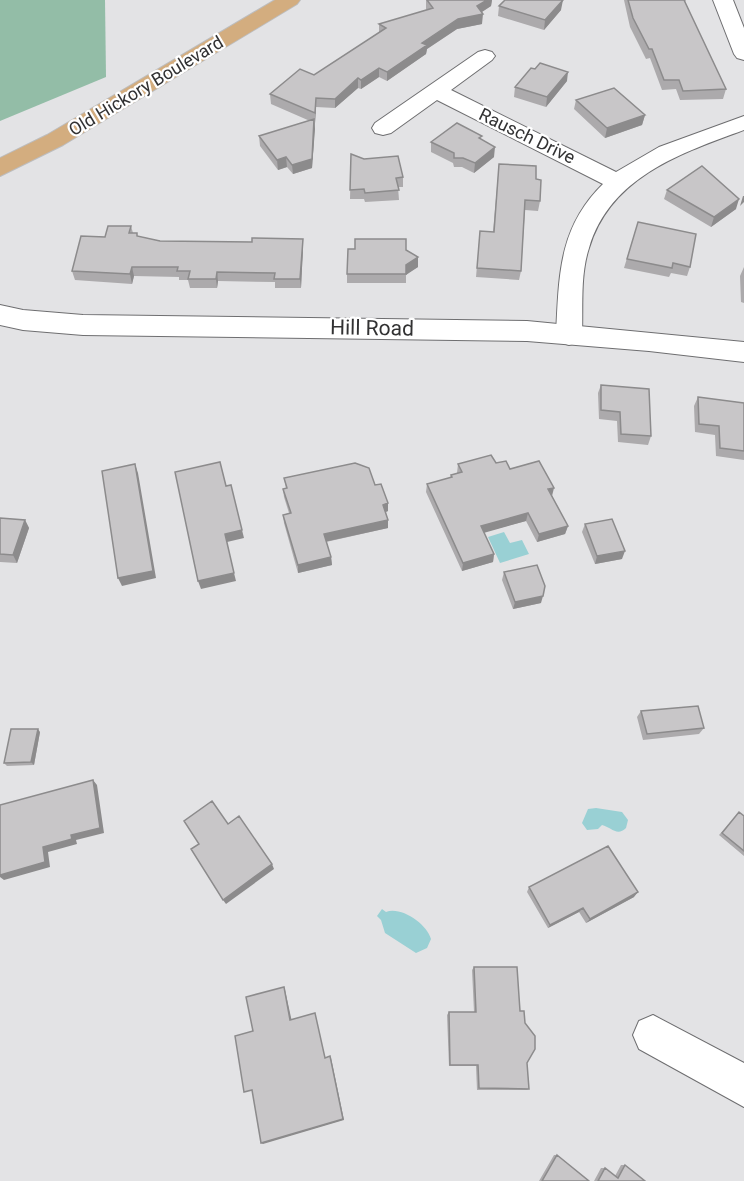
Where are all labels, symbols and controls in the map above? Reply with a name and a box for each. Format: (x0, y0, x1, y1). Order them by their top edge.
street label: Old Hickory Boulevard (65, 31, 227, 140)
street label: Rausch Drive (476, 103, 579, 168)
street label: Hill Road (330, 315, 414, 341)

